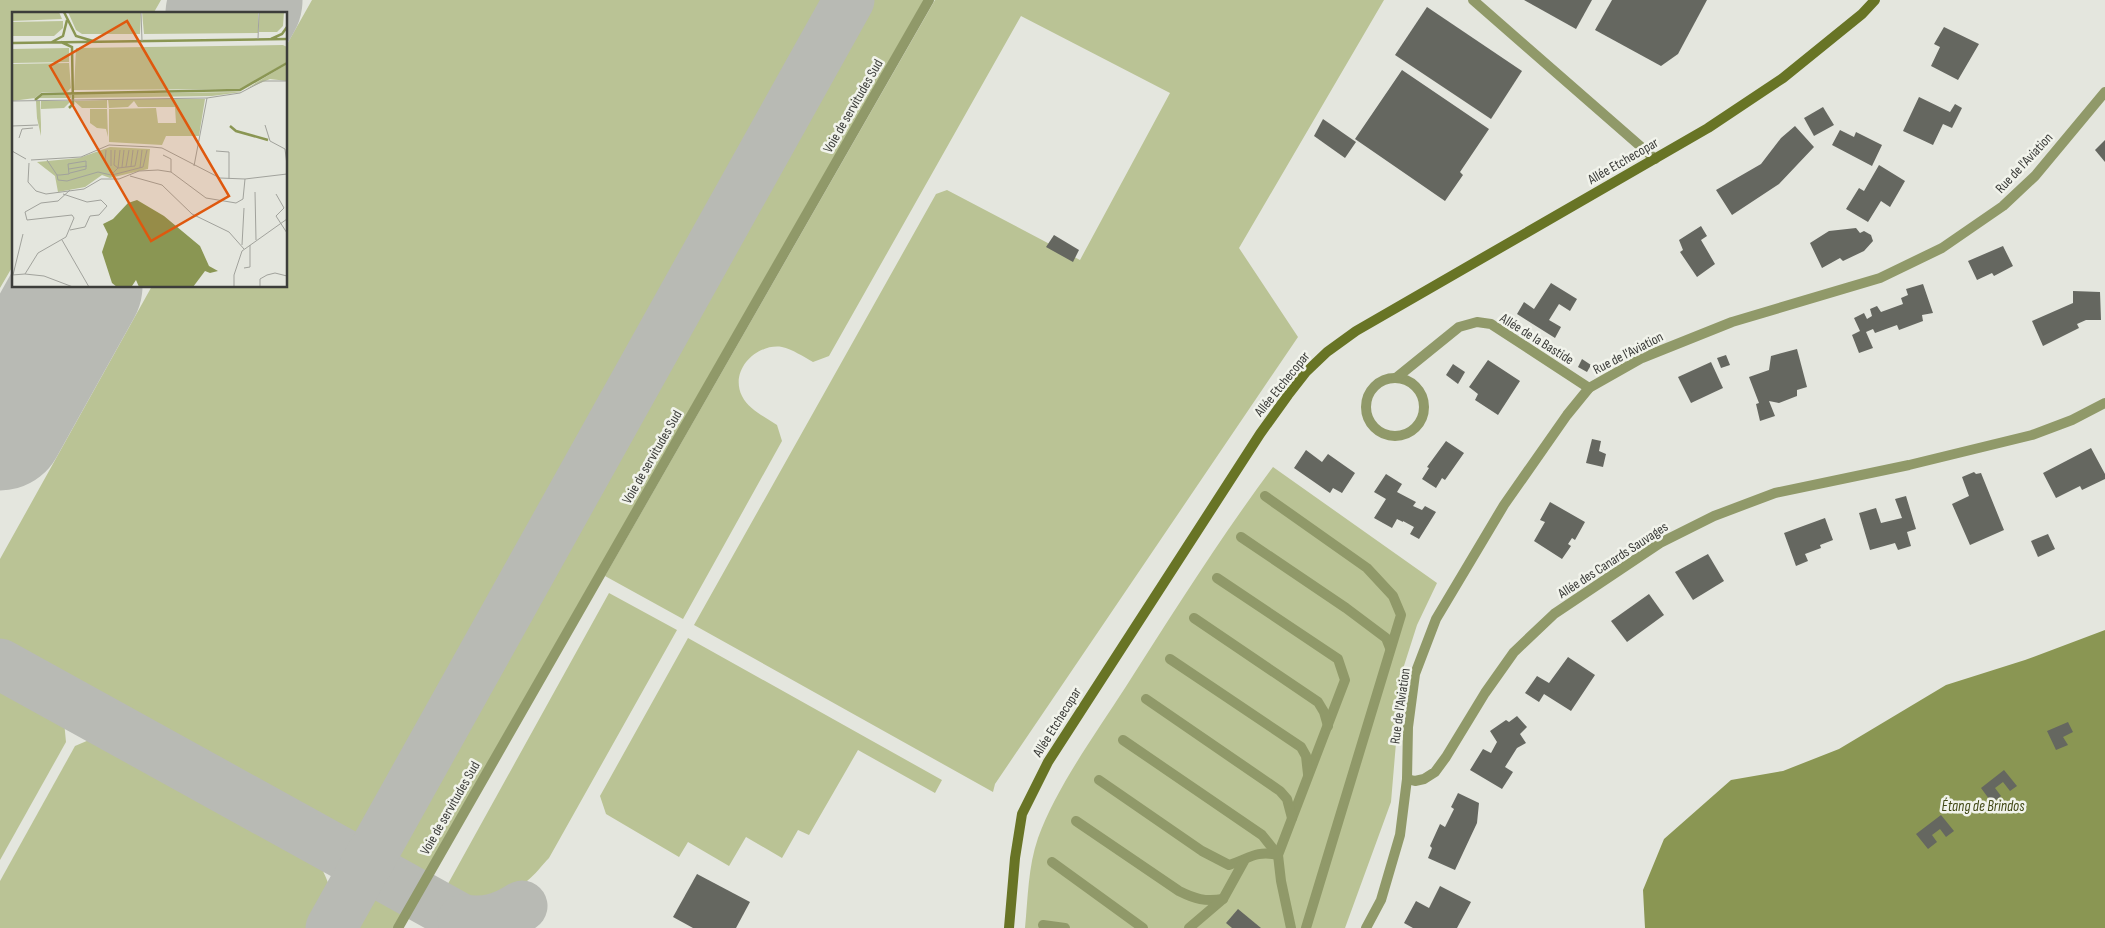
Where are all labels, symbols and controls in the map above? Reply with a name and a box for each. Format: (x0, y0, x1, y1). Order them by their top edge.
inset map (12, 12, 288, 288)
street label: Voie de servitudes Sud (819, 56, 887, 156)
street label: Rue de l'Aviation (1992, 129, 2056, 197)
street label: Allée Etchecopar (1584, 134, 1661, 189)
street label: Allée de la Bastide (1496, 309, 1577, 368)
street label: Rue de l'Aviation (1590, 328, 1666, 378)
street label: Allée Etchecopar (1250, 348, 1313, 421)
street label: Voie de servitudes Sud (618, 407, 686, 507)
street label: Allée des Canards Sauvages (1554, 518, 1671, 602)
street label: Rue de l'Aviation (1386, 667, 1414, 745)
street label: Allée Etchecopar (1028, 684, 1085, 761)
street label: Voie de servitudes Sud (416, 758, 484, 858)
water label: Étang de Brindos (1942, 797, 2025, 816)

